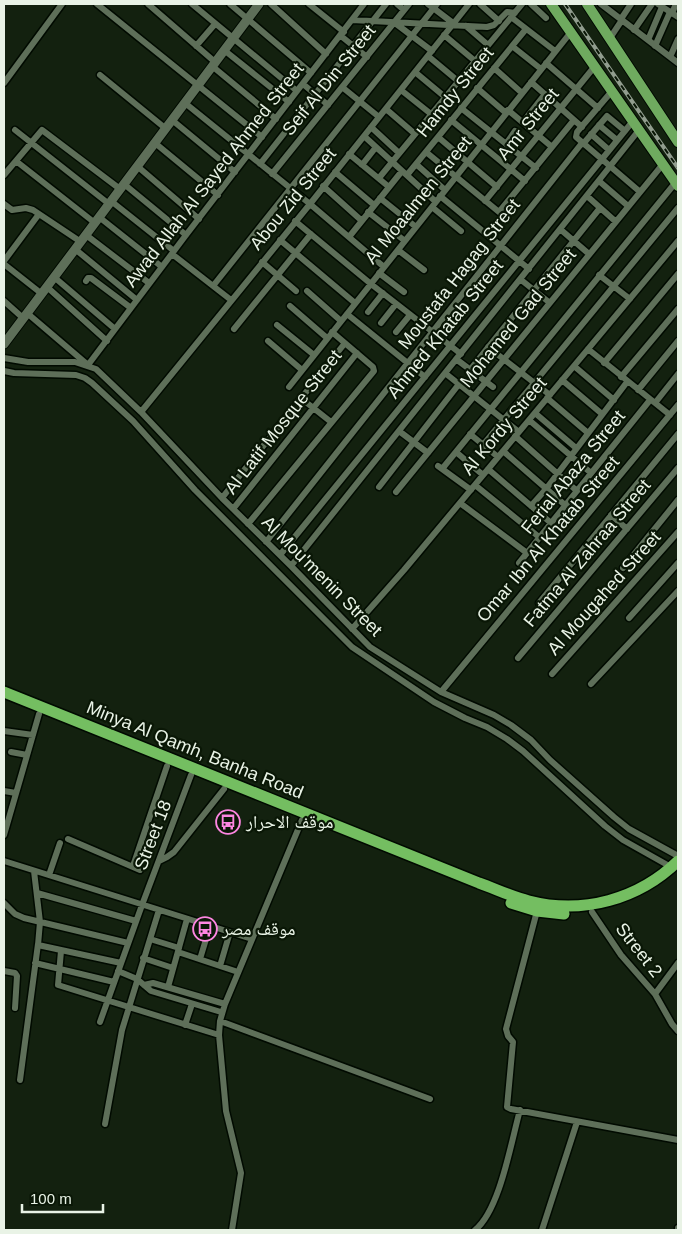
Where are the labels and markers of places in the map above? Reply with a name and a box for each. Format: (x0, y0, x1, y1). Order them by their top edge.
bus stop icon: موقف الاحرار (215, 809, 241, 835)
place label: موقف الاحرار (245, 812, 333, 832)
bus stop icon: موقف مصر (192, 916, 218, 942)
place label: موقف مصر (221, 919, 295, 939)

